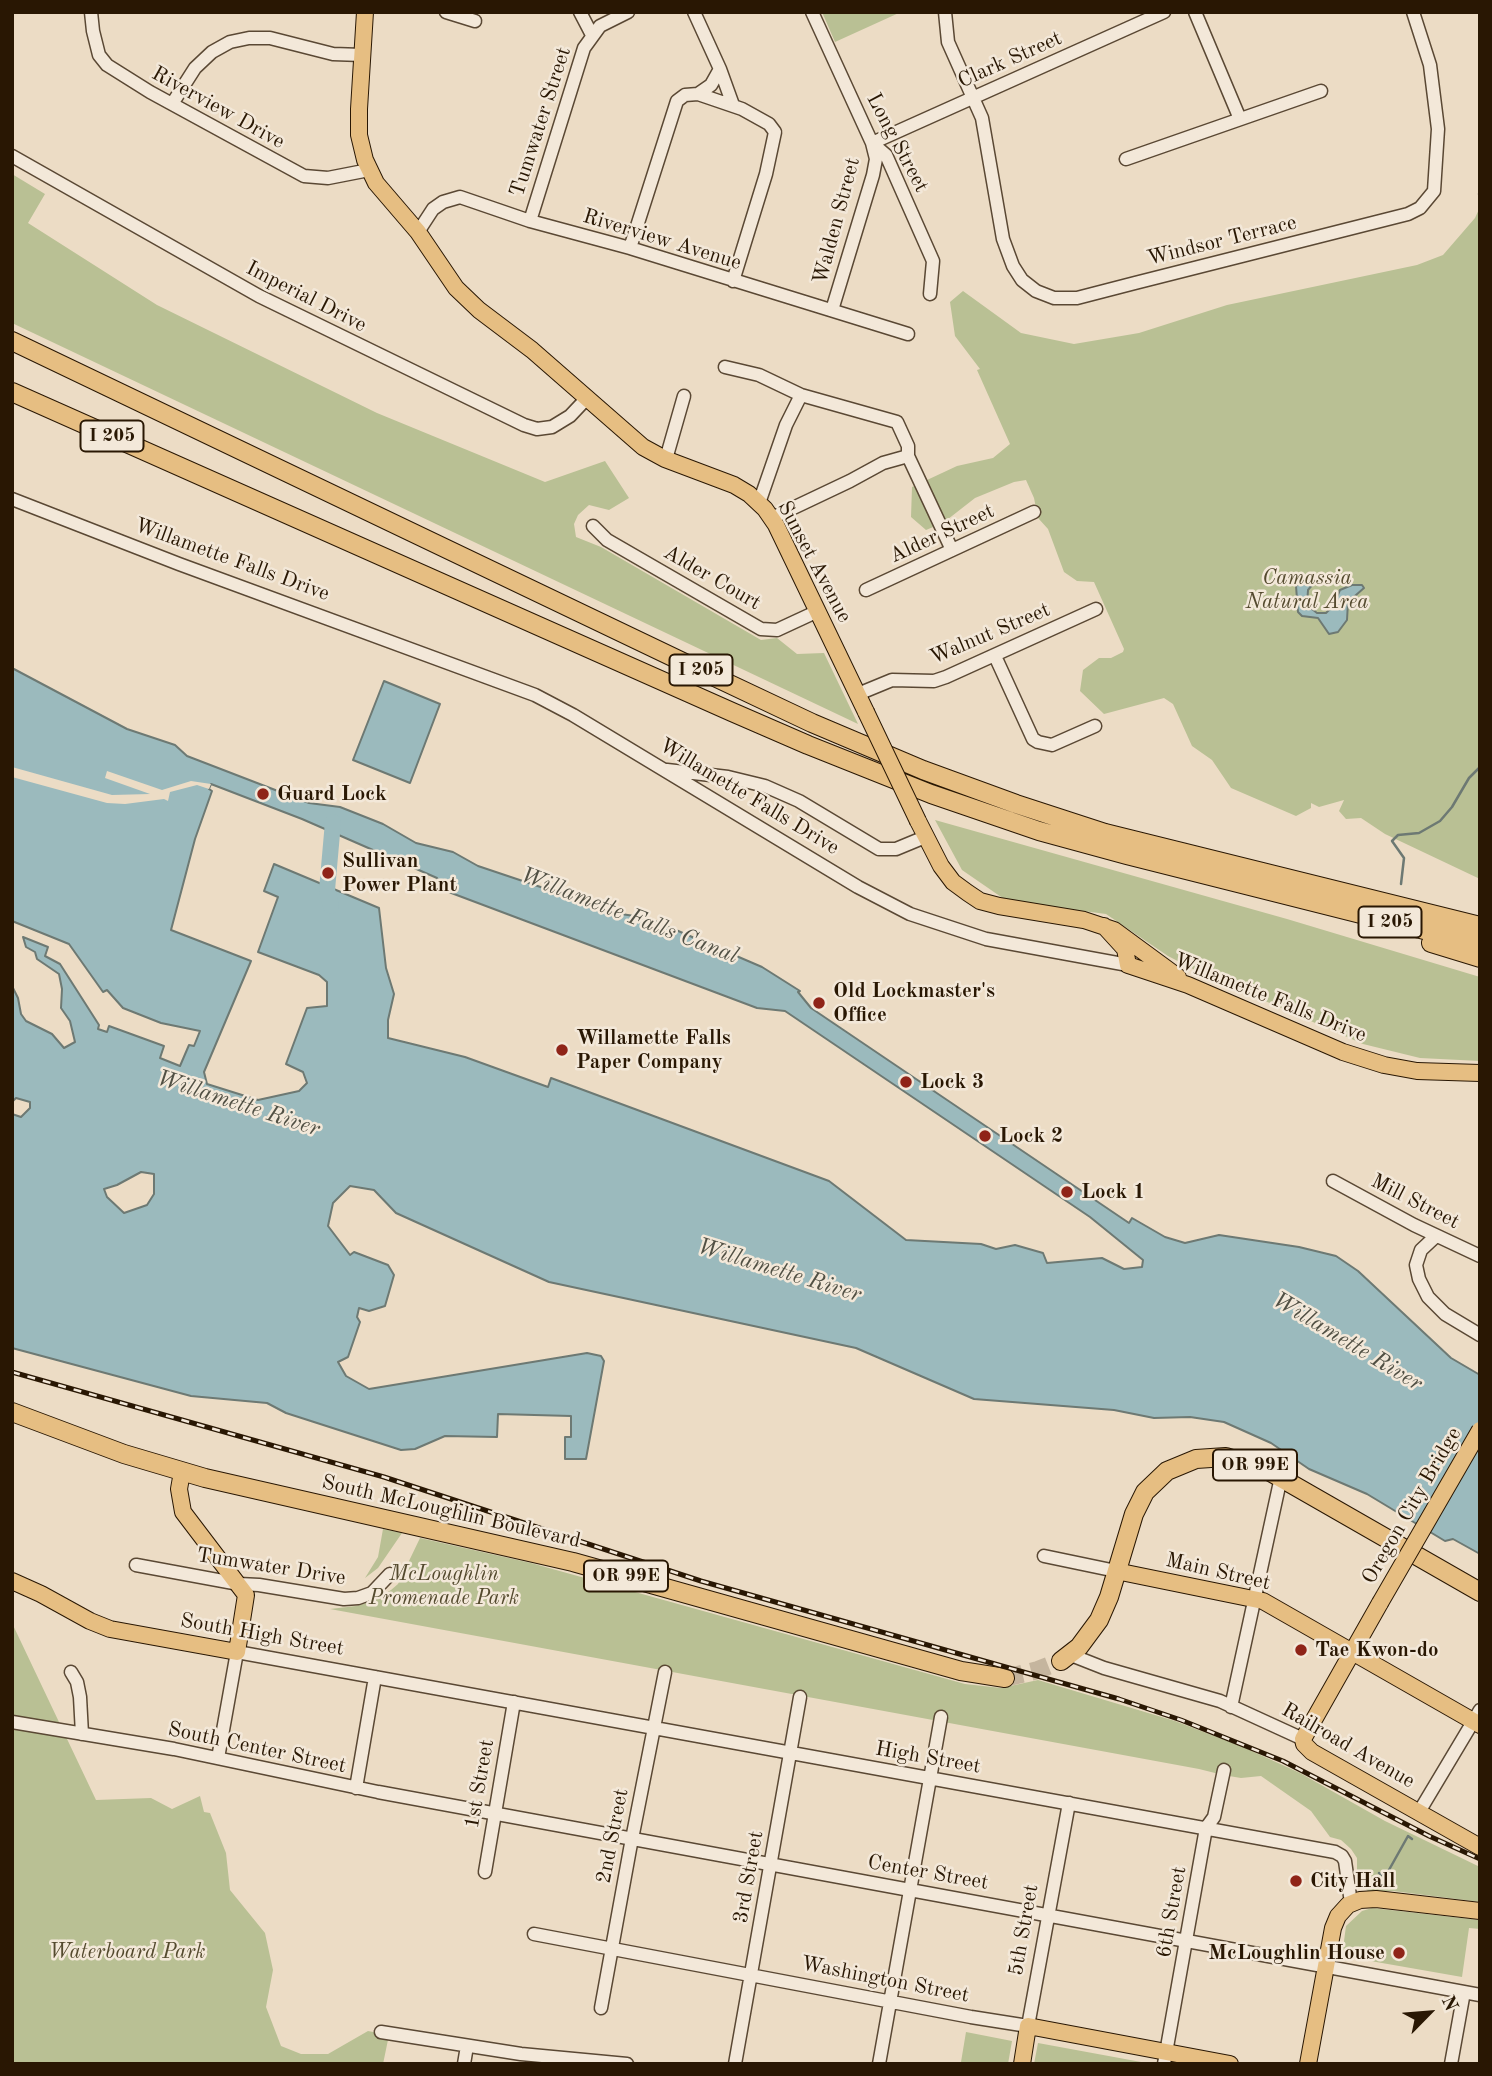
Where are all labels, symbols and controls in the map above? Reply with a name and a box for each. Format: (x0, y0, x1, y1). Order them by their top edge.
street label: Clark Street (954, 26, 1066, 94)
street label: Tumwater Street (505, 44, 577, 200)
street label: Riverview Drive (147, 61, 289, 155)
street label: Long Street (860, 89, 934, 197)
street label: Walden Street (808, 155, 866, 287)
street label: Riverview Avenue (580, 204, 744, 276)
street label: Windsor Terrace (1145, 210, 1299, 272)
street label: Imperial Drive (241, 256, 371, 338)
road number: I 205 (80, 420, 144, 452)
street label: Sunset Avenue (771, 497, 857, 627)
street label: Alder Street (886, 499, 998, 569)
street label: Willamette Falls Drive (131, 513, 333, 607)
street label: Alder Court (659, 540, 765, 616)
park label: Camassia Natural Area (1245, 565, 1369, 615)
street label: Walnut Street (926, 597, 1054, 671)
road number: I 205 (670, 654, 732, 685)
street label: Willamette Falls Drive (654, 733, 844, 861)
place label: Guard Lock (277, 781, 387, 807)
marker: Guard Lock (255, 786, 271, 802)
place label: Sullivan Power Plant (342, 848, 457, 898)
water label: Willamette Falls Canal (516, 862, 742, 970)
marker: Sullivan Power Plant (320, 865, 336, 881)
road number: I 205 (1358, 906, 1422, 938)
street label: Willamette Falls Drive (1170, 948, 1370, 1048)
place label: Old Lockmaster's Office (833, 978, 995, 1028)
marker: Old Lockmaster's Office (811, 995, 827, 1011)
place label: Willamette Falls Paper Company (576, 1025, 731, 1075)
marker: Willamette Falls Paper Company (554, 1042, 570, 1058)
water label: Willamette River (153, 1065, 323, 1143)
place label: Lock 3 (920, 1069, 984, 1095)
marker: Lock 3 (898, 1074, 914, 1090)
place label: Lock 2 (999, 1123, 1063, 1149)
marker: Lock 2 (977, 1128, 993, 1144)
street label: Mill Street (1366, 1169, 1464, 1235)
place label: Lock 1 (1081, 1179, 1145, 1205)
marker: Lock 1 (1059, 1184, 1075, 1200)
water label: Willamette River (693, 1233, 865, 1309)
water label: Willamette River (1267, 1286, 1427, 1398)
street label: Oregon City Bridge (1357, 1423, 1467, 1589)
road number: OR 99E (1213, 1450, 1297, 1480)
street label: South McLoughlin Boulevard (319, 1470, 583, 1554)
street label: Tumwater Drive (195, 1543, 347, 1591)
street label: Main Street (1163, 1548, 1273, 1596)
road number: OR 99E (584, 1560, 668, 1592)
park label: McLoughlin Promenade Park (369, 1561, 519, 1611)
street label: South High Street (178, 1608, 346, 1662)
place label: Tae Kwon-do (1315, 1637, 1439, 1663)
marker: Tae Kwon-do (1293, 1642, 1309, 1658)
street label: Railroad Avenue (1277, 1698, 1419, 1794)
street label: South Center Street (166, 1717, 348, 1779)
street label: High Street (873, 1736, 983, 1780)
street label: 1st Street (460, 1737, 500, 1831)
street label: 2nd Street (591, 1786, 635, 1886)
street label: 3rd Street (728, 1829, 770, 1925)
street label: Center Street (866, 1850, 990, 1896)
street label: 6th Street (1152, 1864, 1192, 1960)
place label: City Hall (1310, 1868, 1396, 1894)
marker: City Hall (1288, 1873, 1304, 1889)
street label: 5th Street (1004, 1882, 1044, 1978)
park label: Waterboard Park (48, 1939, 206, 1965)
place label: McLoughlin House (1208, 1940, 1385, 1966)
marker: McLoughlin House (1391, 1945, 1407, 1961)
street label: Washington Street (799, 1951, 971, 2009)
north arrow (1394, 1978, 1464, 2048)
text: N (1437, 1993, 1460, 2015)

